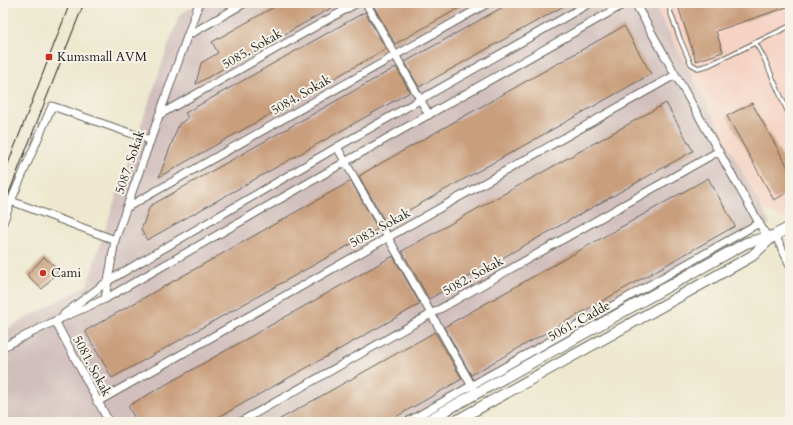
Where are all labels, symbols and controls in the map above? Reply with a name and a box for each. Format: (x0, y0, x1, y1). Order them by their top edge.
street label: 5085. Sokak (219, 25, 285, 73)
place label: Kumsmall AVM (57, 48, 147, 66)
marker: Kumsmall AVM (44, 52, 54, 62)
street label: 5084. Sokak (268, 71, 334, 119)
street label: 5087. Sokak (111, 128, 149, 196)
street label: 5083. Sokak (347, 204, 413, 252)
street label: 5082. Sokak (440, 252, 506, 300)
place label: Cami (51, 264, 82, 282)
marker: Cami (38, 268, 48, 278)
street label: 5061. Cadde (545, 296, 613, 346)
street label: 5081. Sokak (68, 332, 116, 400)

